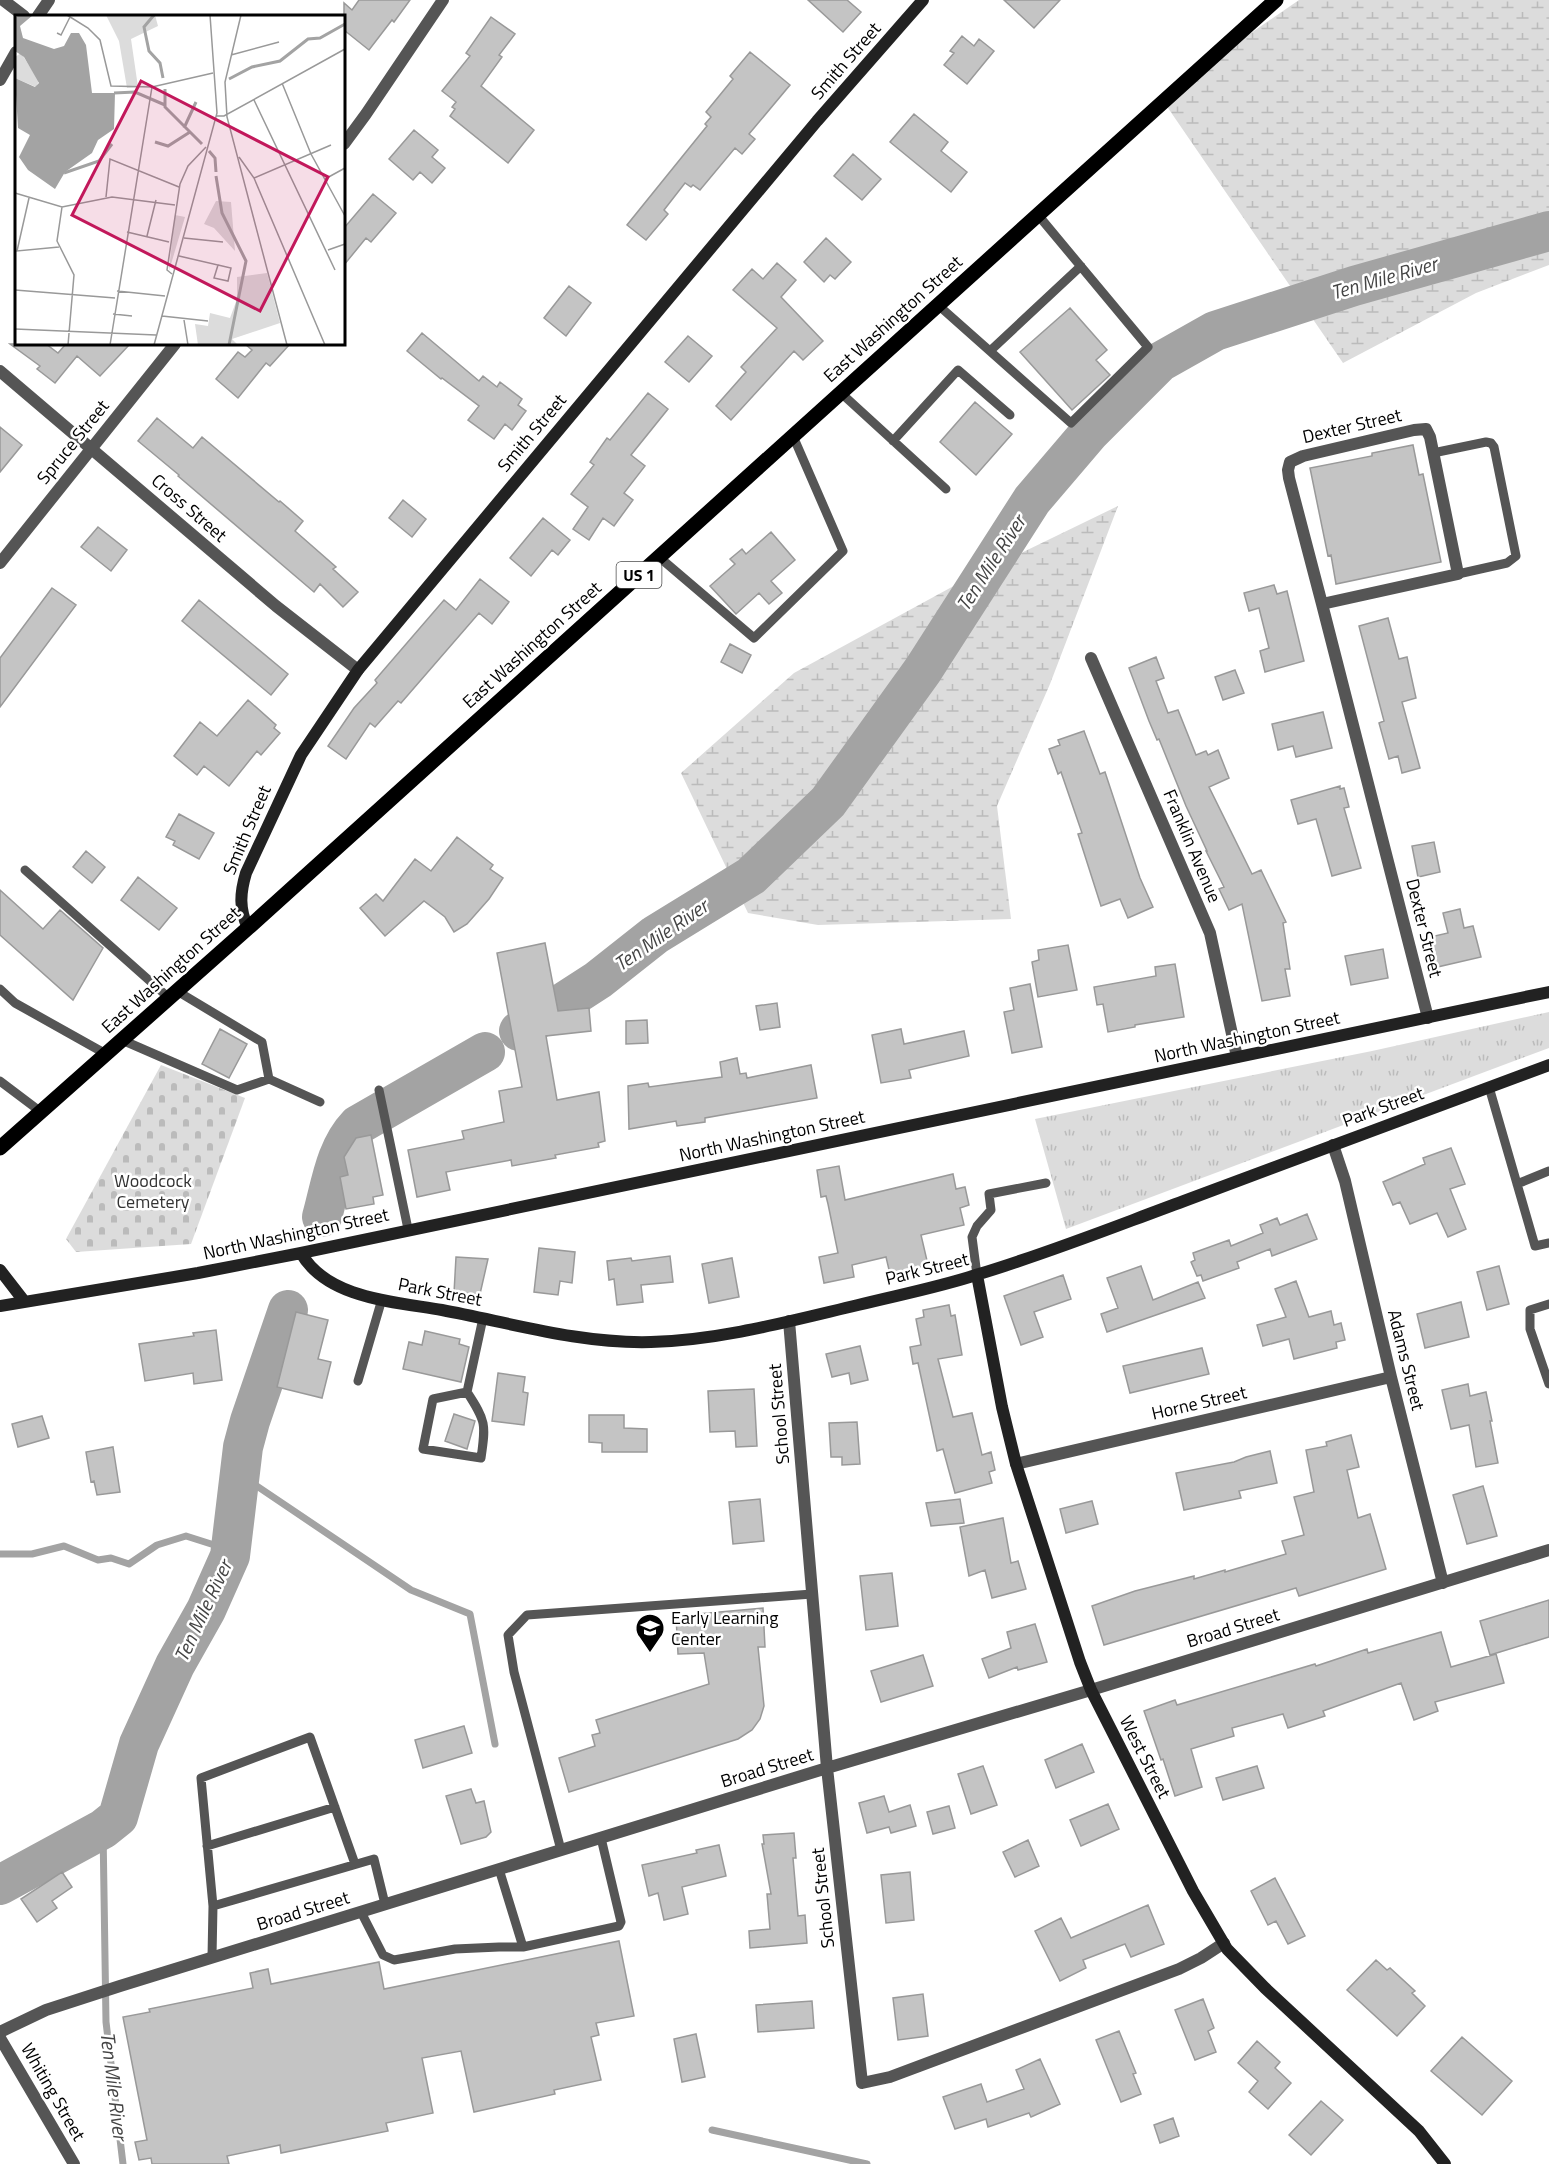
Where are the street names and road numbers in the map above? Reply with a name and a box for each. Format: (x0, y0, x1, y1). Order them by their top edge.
street label: Smith Street (804, 15, 887, 105)
street label: East Washington Street (817, 248, 969, 389)
street label: Smith Street (491, 387, 573, 478)
street label: Spruce Street (30, 393, 116, 490)
street label: Dexter Street (1300, 401, 1405, 450)
street label: Cross Street (146, 467, 234, 549)
road number: US 1 (616, 562, 662, 588)
street label: East Washington Street (456, 574, 608, 715)
street label: Smith Street (216, 780, 278, 879)
street label: Franklin Avenue (1156, 785, 1228, 907)
street label: Dexter Street (1399, 876, 1450, 981)
street label: East Washington Street (95, 899, 247, 1040)
street label: North Washington Street (1152, 1003, 1343, 1069)
street label: Park Street (1338, 1079, 1428, 1134)
street label: North Washington Street (677, 1102, 868, 1168)
street label: North Washington Street (201, 1200, 392, 1266)
street label: Park Street (882, 1245, 972, 1292)
street label: Park Street (396, 1270, 485, 1313)
street label: Adams Street (1381, 1307, 1432, 1414)
street label: School Street (761, 1362, 796, 1465)
street label: Horne Street (1149, 1378, 1250, 1427)
street label: Broad Street (1183, 1600, 1283, 1654)
street label: West Street (1113, 1711, 1178, 1803)
street label: Broad Street (717, 1740, 817, 1794)
street label: School Street (804, 1846, 841, 1950)
street label: Broad Street (253, 1883, 353, 1937)
street label: Whiting Street (14, 2038, 93, 2146)

